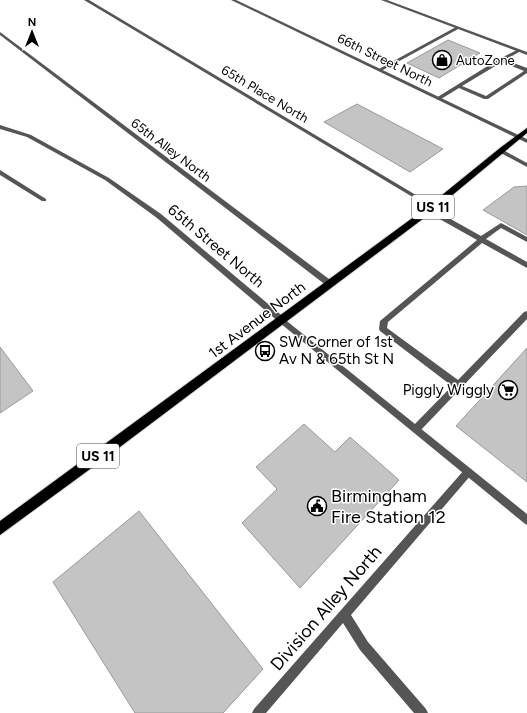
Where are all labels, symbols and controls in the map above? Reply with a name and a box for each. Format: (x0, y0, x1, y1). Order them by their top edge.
north arrow (12, 12, 52, 52)
text: N (28, 16, 36, 29)
street label: 66th Street North (335, 30, 435, 90)
shop icon: AutoZone (431, 49, 453, 71)
place label: AutoZone (456, 53, 515, 68)
street label: 65th Place North (219, 62, 311, 126)
street label: 65th Alley North (128, 115, 214, 185)
road number: US 11 (412, 195, 454, 219)
street label: 65th Street North (164, 201, 268, 291)
street label: 1st Avenue North (205, 278, 309, 362)
place label: SW Corner of 1st Av N & 65th St N (279, 333, 394, 368)
bus stop icon: SW Corner of 1st Av N & 65th St N (254, 340, 276, 362)
supermarket icon: Piggly Wiggly (497, 379, 519, 401)
place label: Piggly Wiggly (403, 381, 494, 399)
road number: US 11 (77, 444, 119, 468)
place label: Birmingham Fire Station 12 (331, 485, 446, 528)
public building icon: Birmingham Fire Station 12 (306, 495, 328, 517)
street label: Division Alley North (266, 541, 386, 675)

